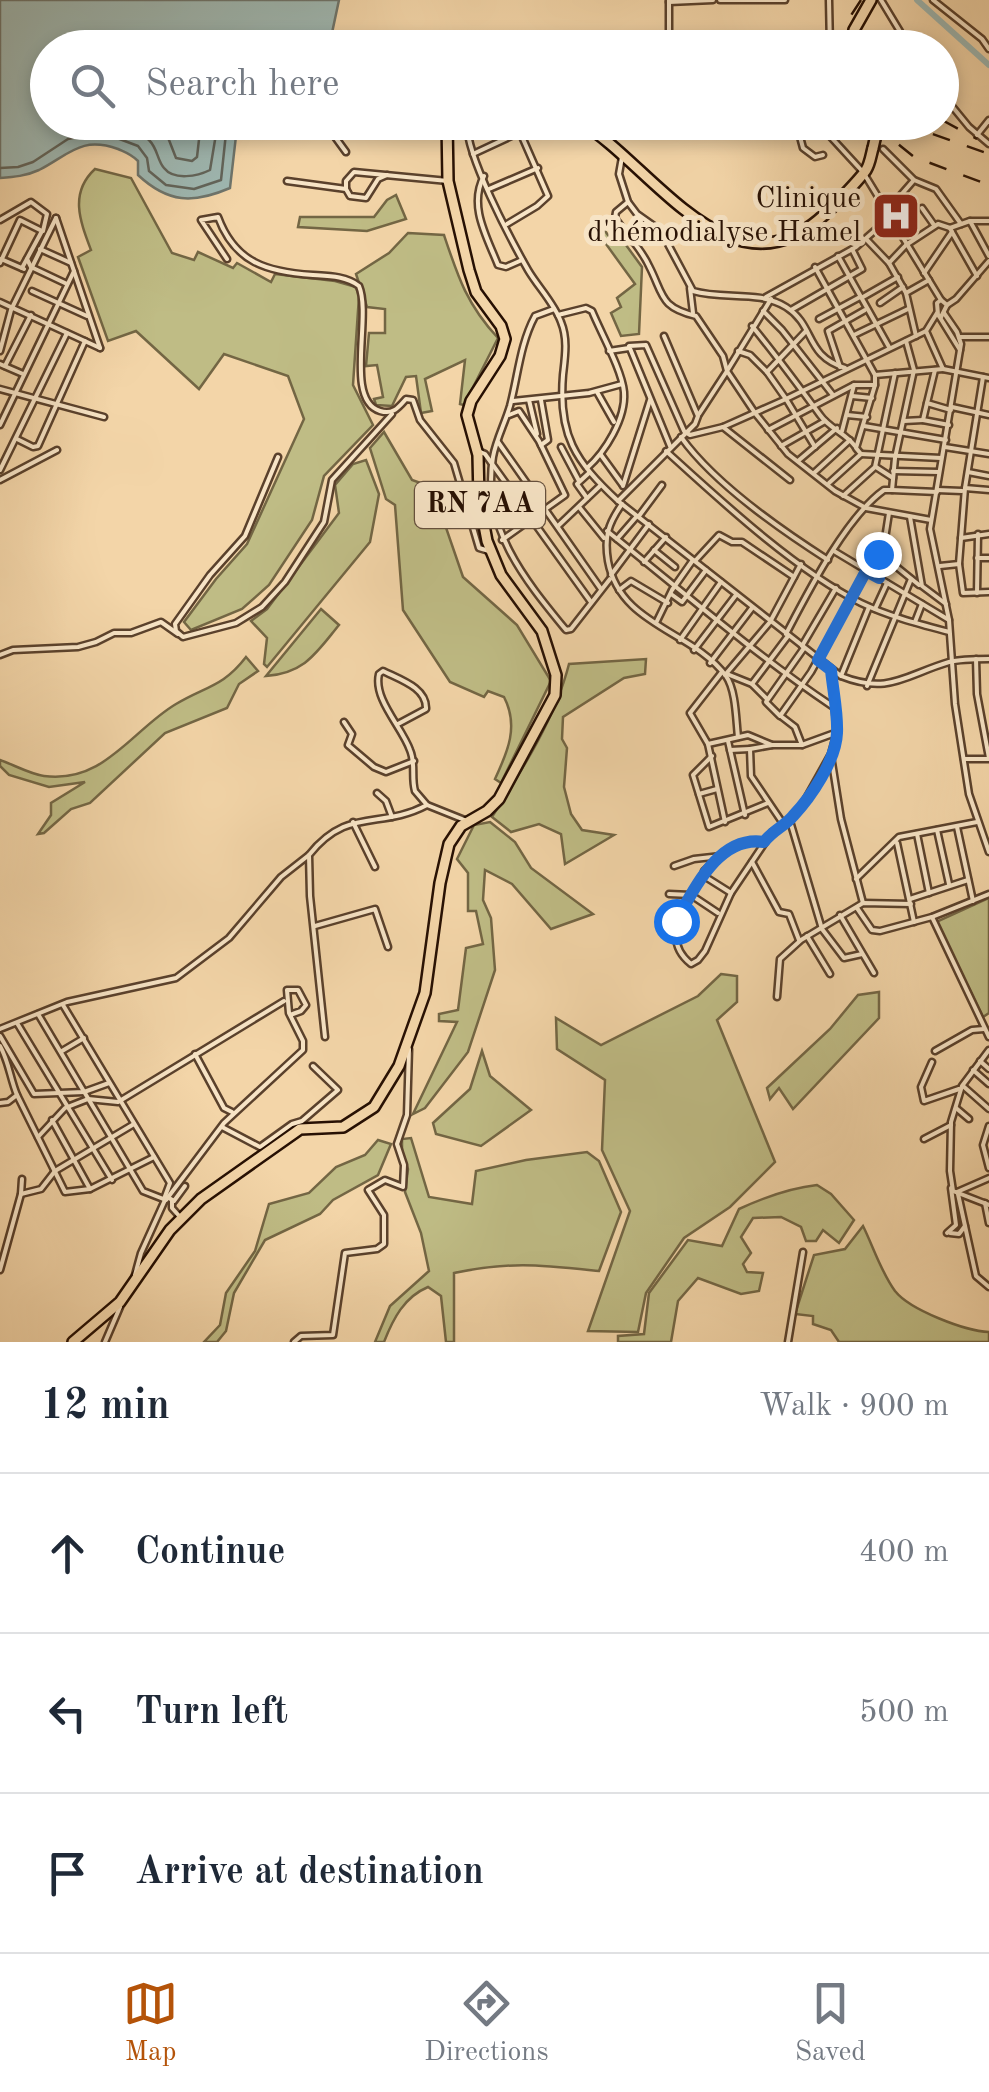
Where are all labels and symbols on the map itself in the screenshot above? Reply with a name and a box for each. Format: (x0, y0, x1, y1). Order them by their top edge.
place label: Clinique d'hémodialyse Hamel (587, 184, 861, 248)
hospital icon: Clinique d'hémodialyse Hamel (870, 190, 922, 242)
road number: RN 7AA (415, 482, 545, 528)
route end (856, 532, 902, 578)
route start (654, 899, 700, 945)

